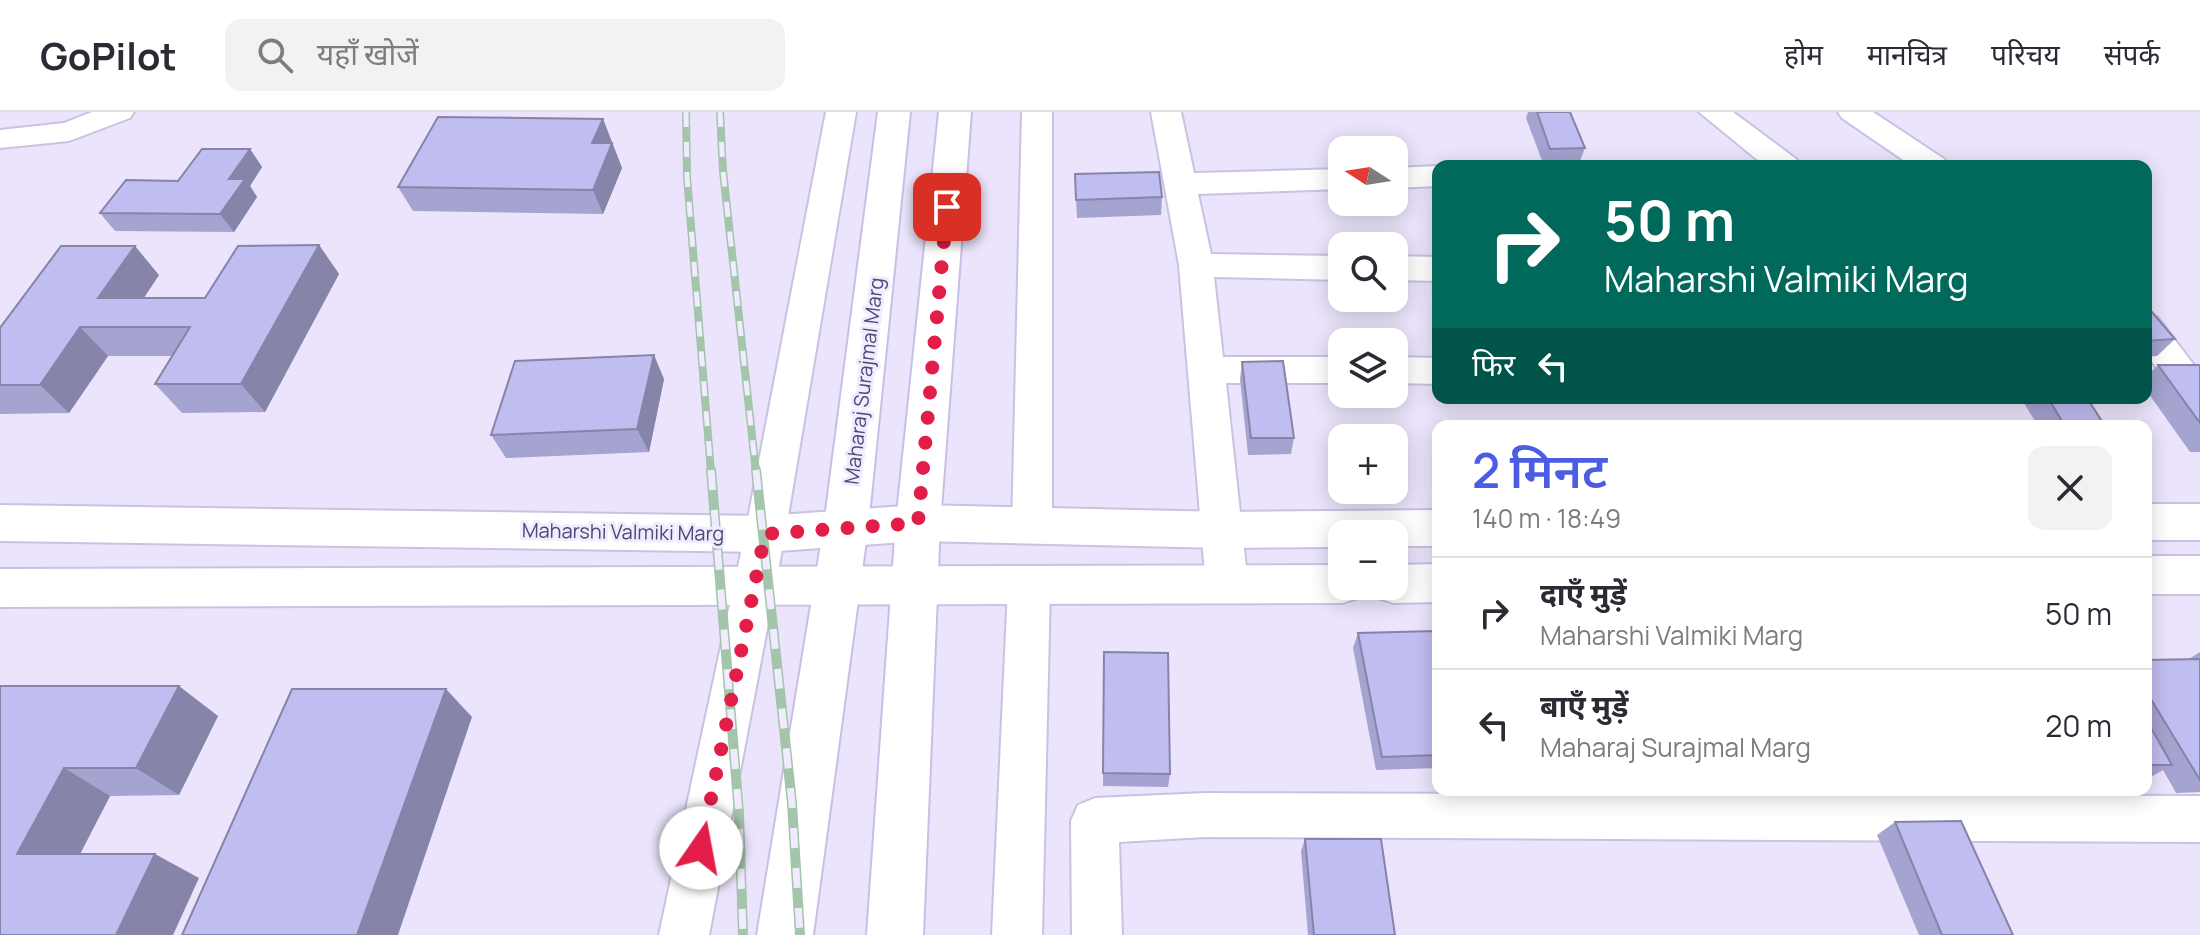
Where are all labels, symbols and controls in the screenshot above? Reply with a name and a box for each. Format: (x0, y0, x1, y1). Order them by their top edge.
search box (225, 19, 785, 91)
text: GoPilot (40, 29, 177, 81)
icon: search (253, 33, 297, 77)
text: यहाँ खोजें (317, 33, 419, 74)
text: होम (1784, 35, 1823, 73)
text: मानचित्र (1867, 35, 1947, 73)
text: परिचय (1991, 35, 2060, 73)
text: संपर्क (2104, 35, 2160, 73)
north arrow (1328, 136, 1408, 216)
map controls (1328, 136, 1408, 600)
pin (913, 173, 981, 241)
text: 50 m (1604, 181, 1735, 258)
icon: arrive (925, 185, 969, 229)
icon: right (1472, 192, 1576, 296)
button: search (1328, 232, 1408, 312)
text: Maharshi Valmiki Marg (1604, 254, 1969, 303)
street label: Maharaj Surajmal Marg (837, 276, 890, 486)
button: layers (1328, 328, 1408, 408)
text: फिर (1472, 344, 1515, 385)
icon: left (1531, 344, 1575, 388)
button: + (1328, 424, 1408, 504)
text: 2 मिनट (1472, 437, 1607, 502)
button: close (2028, 446, 2112, 530)
text: 140 m · 18:49 (1472, 500, 1621, 536)
street label: Maharshi Valmiki Marg (522, 516, 724, 547)
button: − (1328, 520, 1408, 600)
text: दाएँ मुड़ें (1540, 573, 1627, 614)
icon: right (1472, 591, 1516, 635)
text: 50 m (2045, 593, 2112, 634)
text: Maharshi Valmiki Marg (1540, 617, 1803, 653)
text: बाएँ मुड़ें (1540, 685, 1628, 726)
icon: left (1472, 703, 1516, 747)
text: 20 m (2045, 705, 2112, 746)
text: Maharaj Surajmal Marg (1540, 729, 1811, 765)
position arrow (659, 806, 743, 890)

